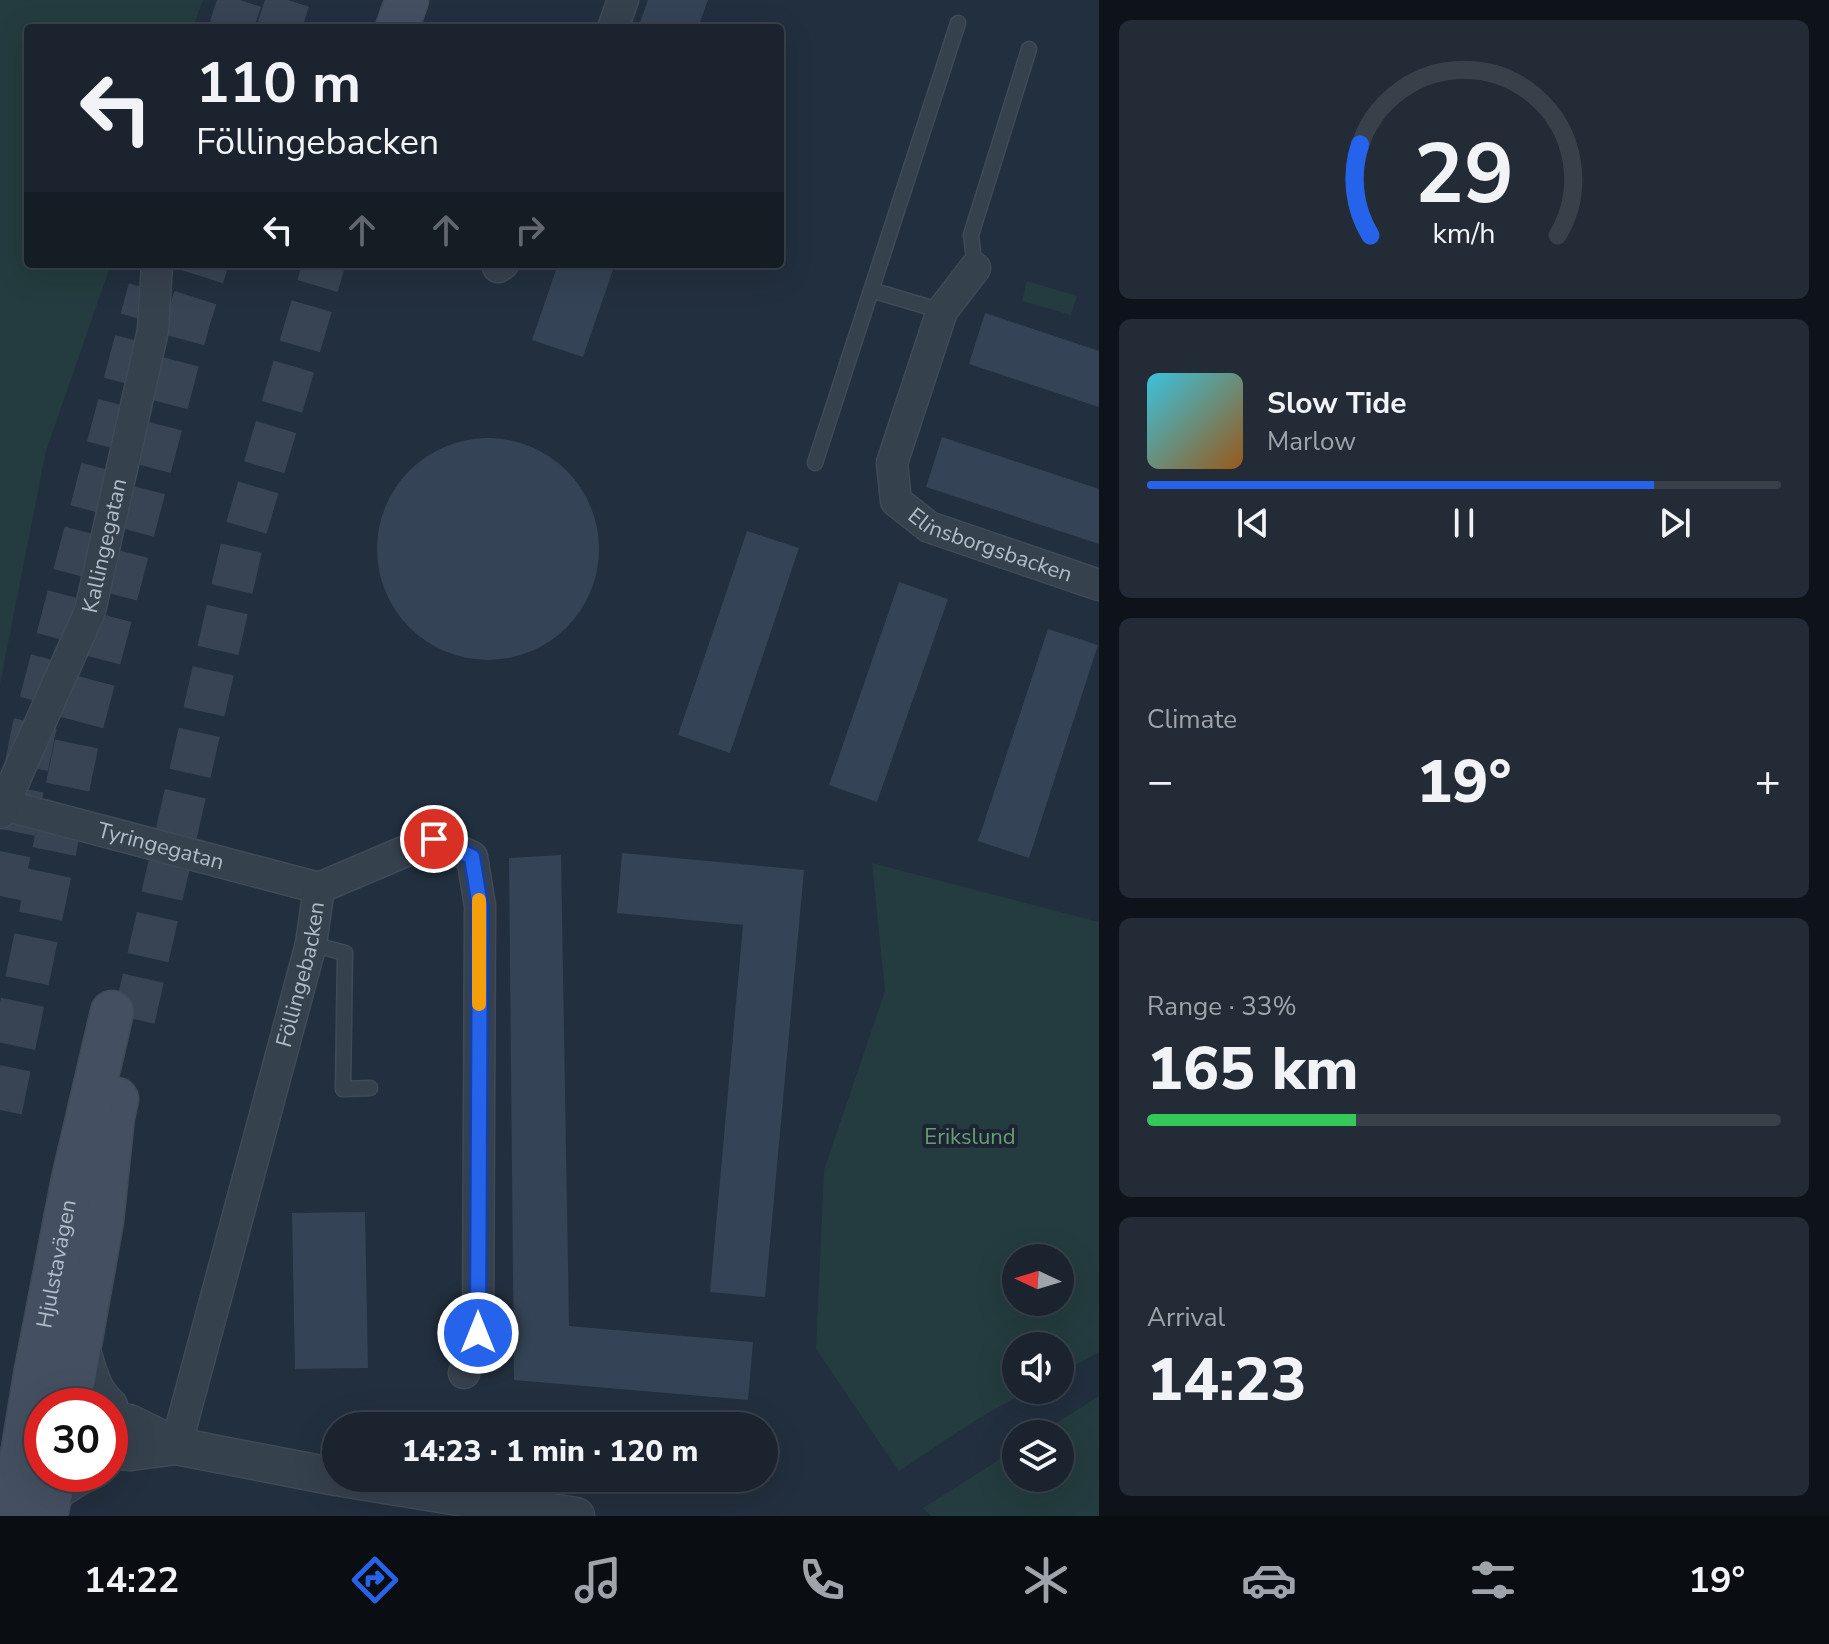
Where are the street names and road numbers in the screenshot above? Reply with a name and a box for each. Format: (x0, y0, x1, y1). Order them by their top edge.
street label: Kallingegatan (75, 476, 134, 616)
street label: Elinsborgsbacken (902, 501, 1076, 590)
street label: Tyringegatan (94, 815, 227, 877)
street label: Föllingebacken (269, 900, 332, 1050)
street label: Hjulstavägen (29, 1197, 84, 1331)

